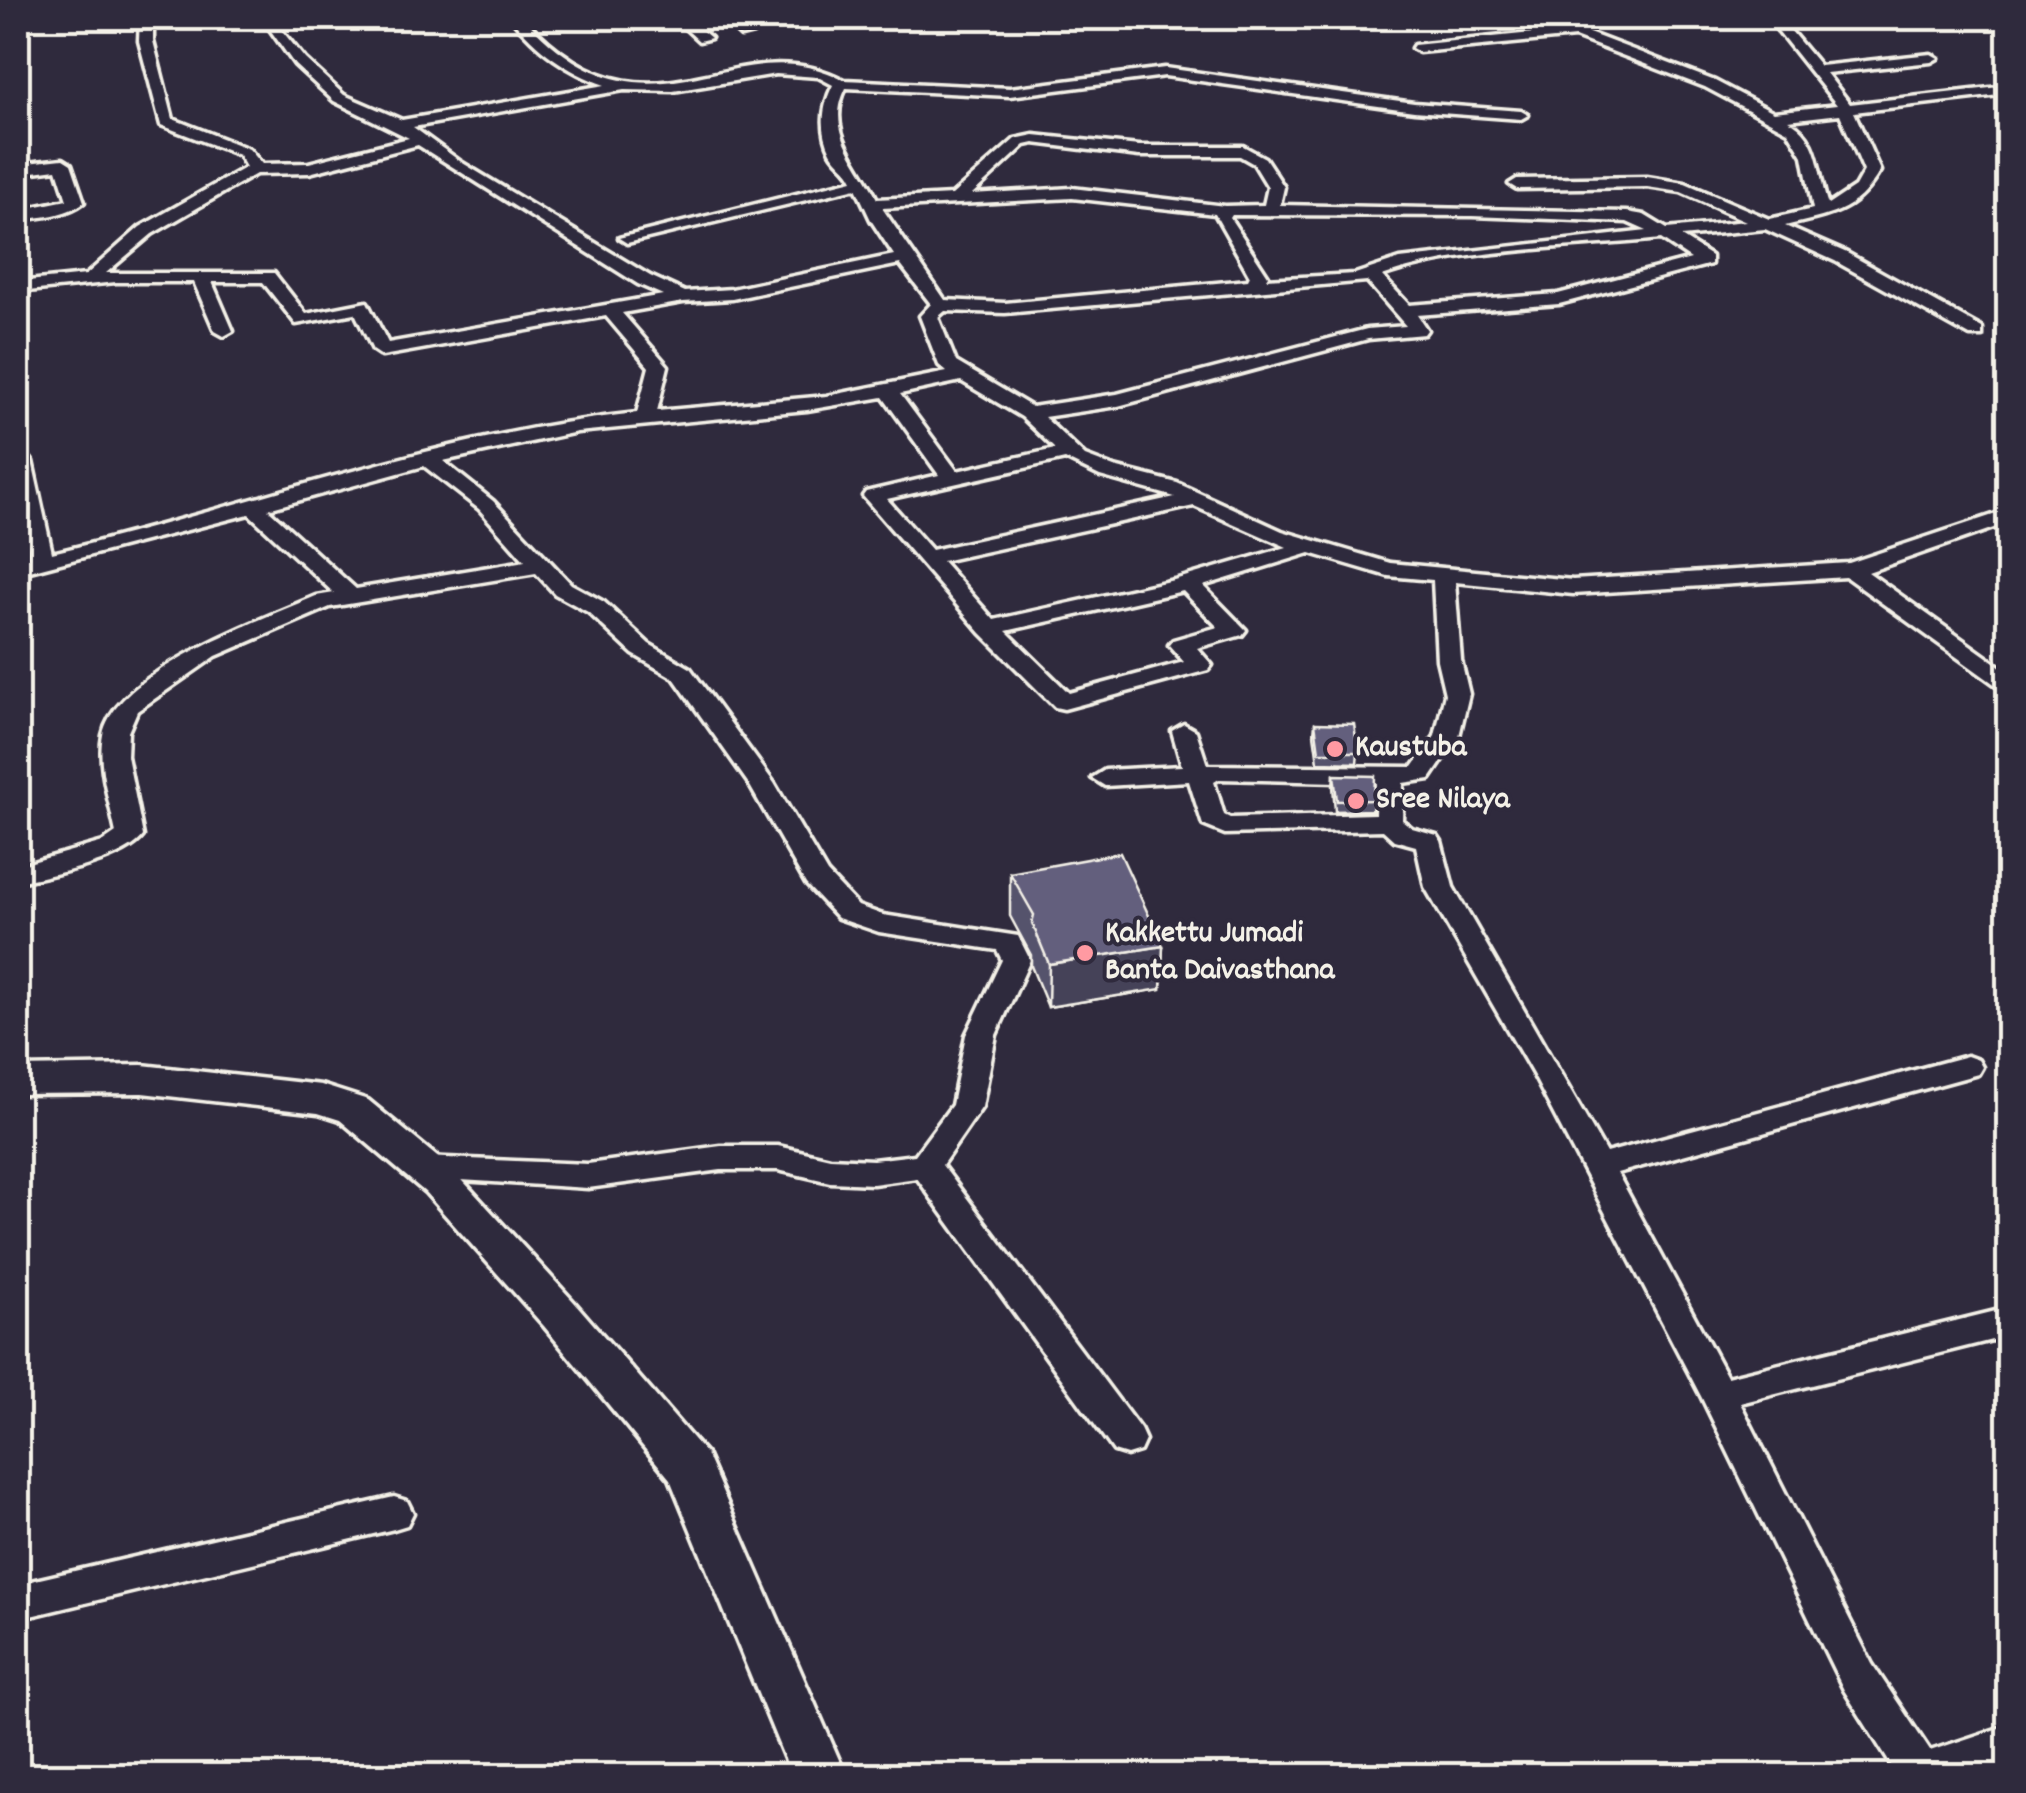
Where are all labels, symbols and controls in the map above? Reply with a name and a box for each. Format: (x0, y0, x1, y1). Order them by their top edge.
place label: Kaustuba (1355, 726, 1468, 772)
marker: Kaustuba (1324, 738, 1346, 760)
place label: Sree Nilaya (1376, 778, 1511, 824)
marker: Sree Nilaya (1345, 790, 1367, 812)
place label: Kakkettu Jumadi Banta Daivasthana (1105, 912, 1336, 995)
marker: Kakkettu Jumadi Banta Daivasthana (1074, 942, 1096, 964)

